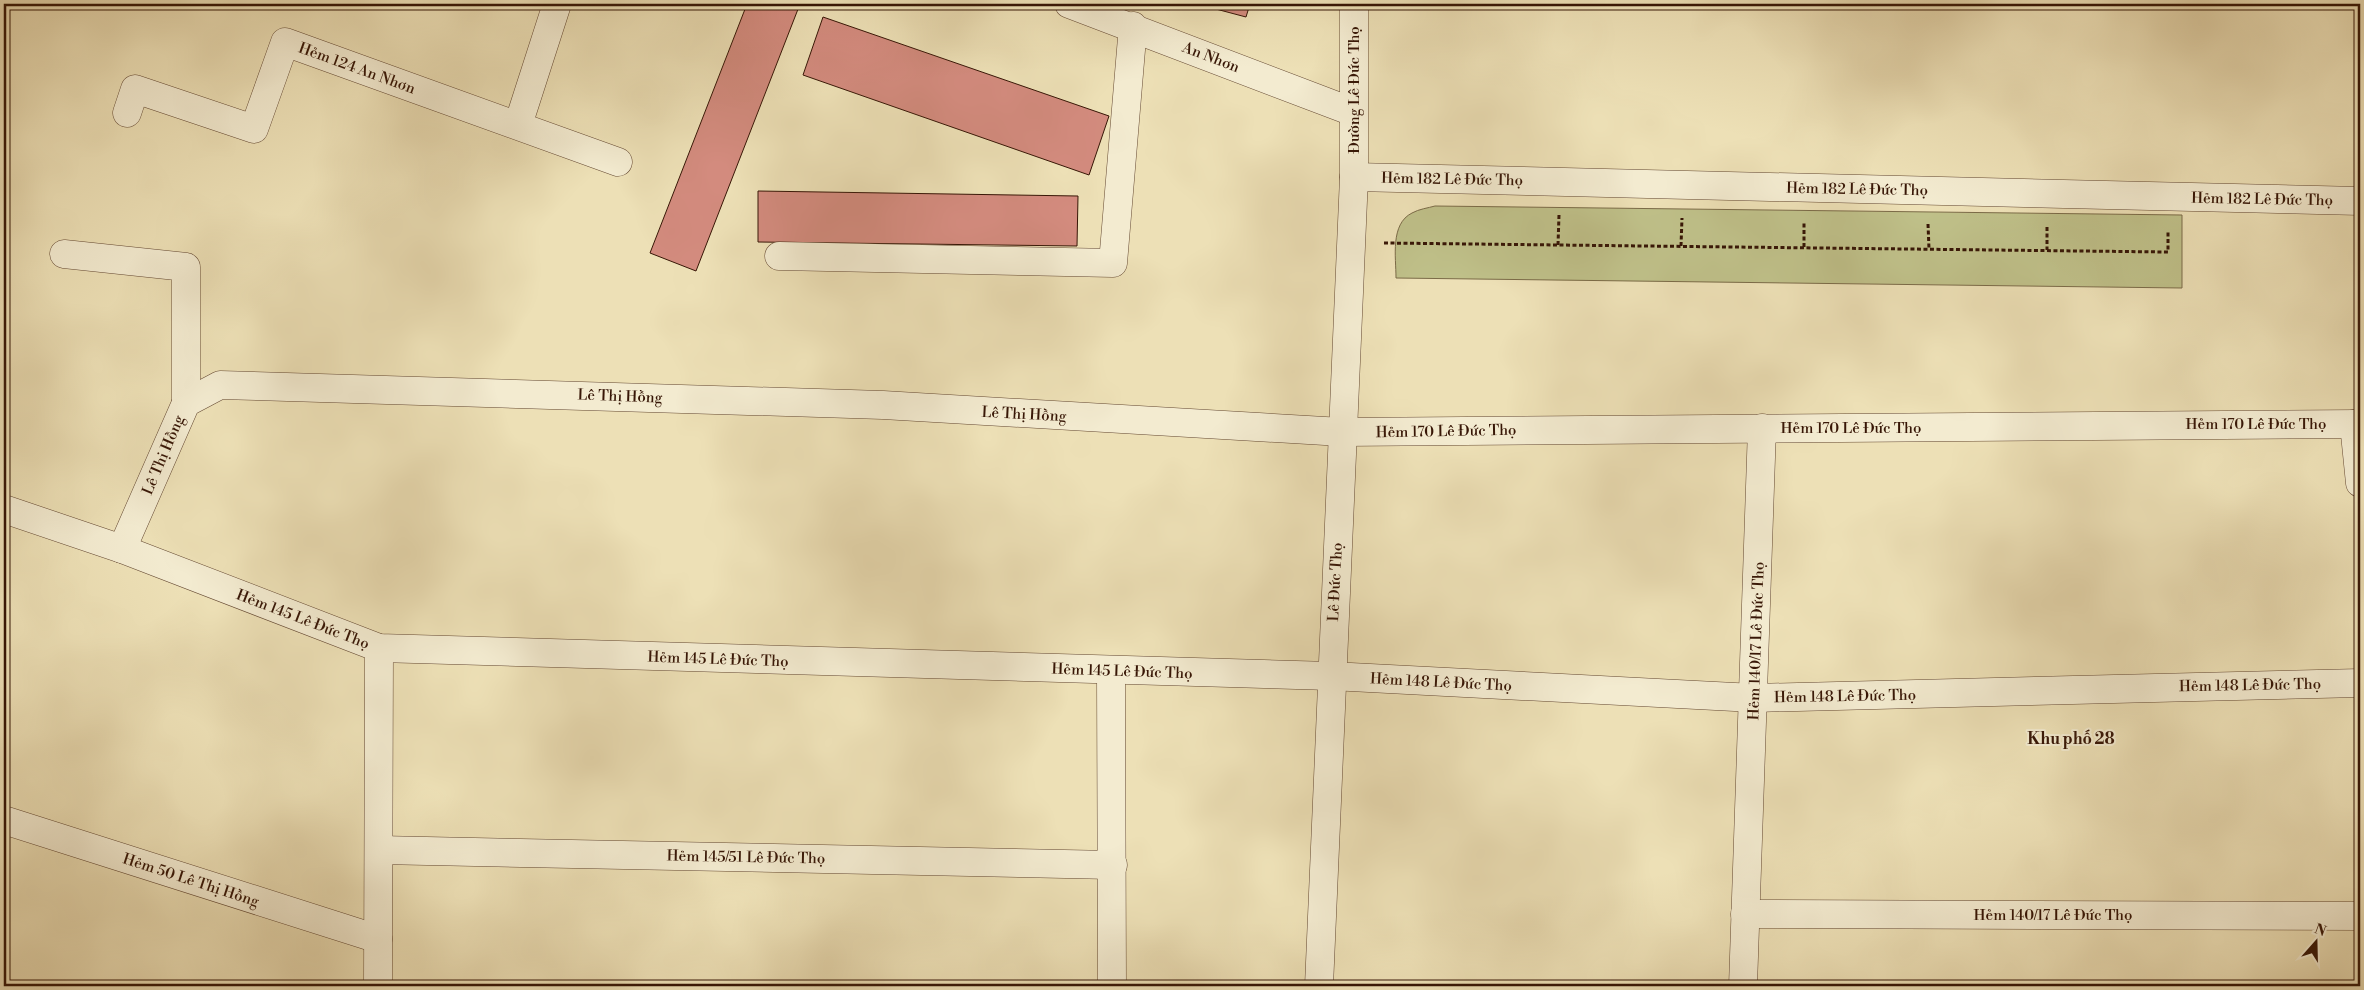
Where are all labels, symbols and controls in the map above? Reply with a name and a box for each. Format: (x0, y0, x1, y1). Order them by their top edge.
street label: Đường Lê Đức Thọ (1345, 26, 1364, 154)
street label: Hẻm 124 An Nhơn (296, 38, 418, 98)
street label: An Nhơn (1179, 38, 1242, 77)
street label: Hẻm 182 Lê Đức Thọ (1381, 169, 1523, 190)
street label: Hẻm 182 Lê Đức Thọ (1786, 179, 1928, 200)
street label: Hẻm 182 Lê Đức Thọ (2191, 189, 2333, 210)
street label: Lê Thị Hồng (577, 386, 663, 407)
street label: Lê Thị Hồng (981, 403, 1067, 426)
street label: Lê Thị Hồng (138, 412, 189, 498)
street label: Hẻm 170 Lê Đức Thọ (2186, 415, 2326, 434)
street label: Hẻm 170 Lê Đức Thọ (1781, 419, 1921, 438)
street label: Hẻm 170 Lê Đức Thọ (1375, 421, 1517, 442)
street label: Lê Đức Thọ (1324, 542, 1347, 622)
street label: Hẻm 140/17 Lê Đức Thọ (1744, 561, 1769, 721)
street label: Hẻm 145 Lê Đức Thọ (234, 585, 372, 654)
street label: Hẻm 145 Lê Đức Thọ (647, 648, 789, 671)
street label: Hẻm 145 Lê Đức Thọ (1051, 660, 1193, 683)
street label: Hẻm 148 Lê Đức Thọ (1370, 669, 1512, 696)
street label: Hẻm 148 Lê Đức Thọ (2179, 675, 2321, 696)
street label: Hẻm 148 Lê Đức Thọ (1774, 686, 1916, 707)
district label: Khu phố 28 (2027, 729, 2115, 749)
street label: Hẻm 145/51 Lê Đức Thọ (667, 847, 825, 868)
street label: Hẻm 50 Lê Thị Hồng (120, 849, 262, 912)
street label: Hẻm 140/17 Lê Đức Thọ (1974, 906, 2132, 925)
north arrow (2292, 918, 2342, 968)
text: N (2312, 920, 2328, 941)

